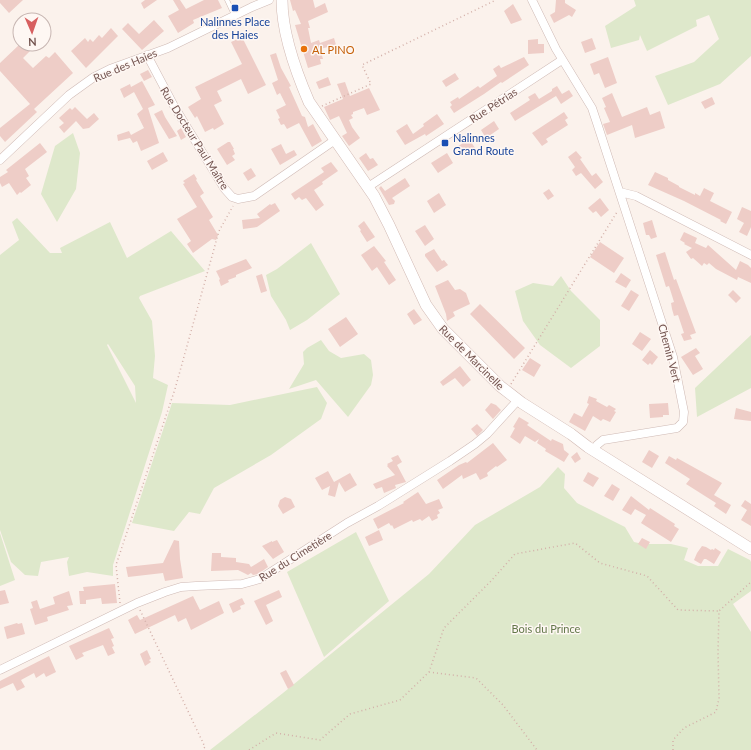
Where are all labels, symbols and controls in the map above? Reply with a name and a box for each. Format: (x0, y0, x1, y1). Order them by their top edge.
marker: Nalinnes Place des Haies (230, 3, 240, 13)
north arrow (12, 12, 52, 52)
place label: Nalinnes Place des Haies (200, 15, 270, 41)
text: N (28, 36, 37, 49)
place label: AL PINO (312, 43, 355, 56)
marker: AL PINO (299, 44, 309, 54)
street label: Rue des Haies (91, 46, 159, 84)
street label: Rue Docteur Paul Maître (158, 84, 232, 192)
street label: Rue Pétrias (467, 85, 520, 125)
place label: Nalinnes Grand Route (453, 131, 514, 157)
marker: Nalinnes Grand Route (440, 138, 450, 148)
street label: Rue de Marcinelle (437, 322, 507, 392)
street label: Chemin Vert (656, 322, 684, 384)
street label: Rue du Cimetière (256, 528, 334, 584)
park label: Bois du Prince (512, 622, 581, 635)

